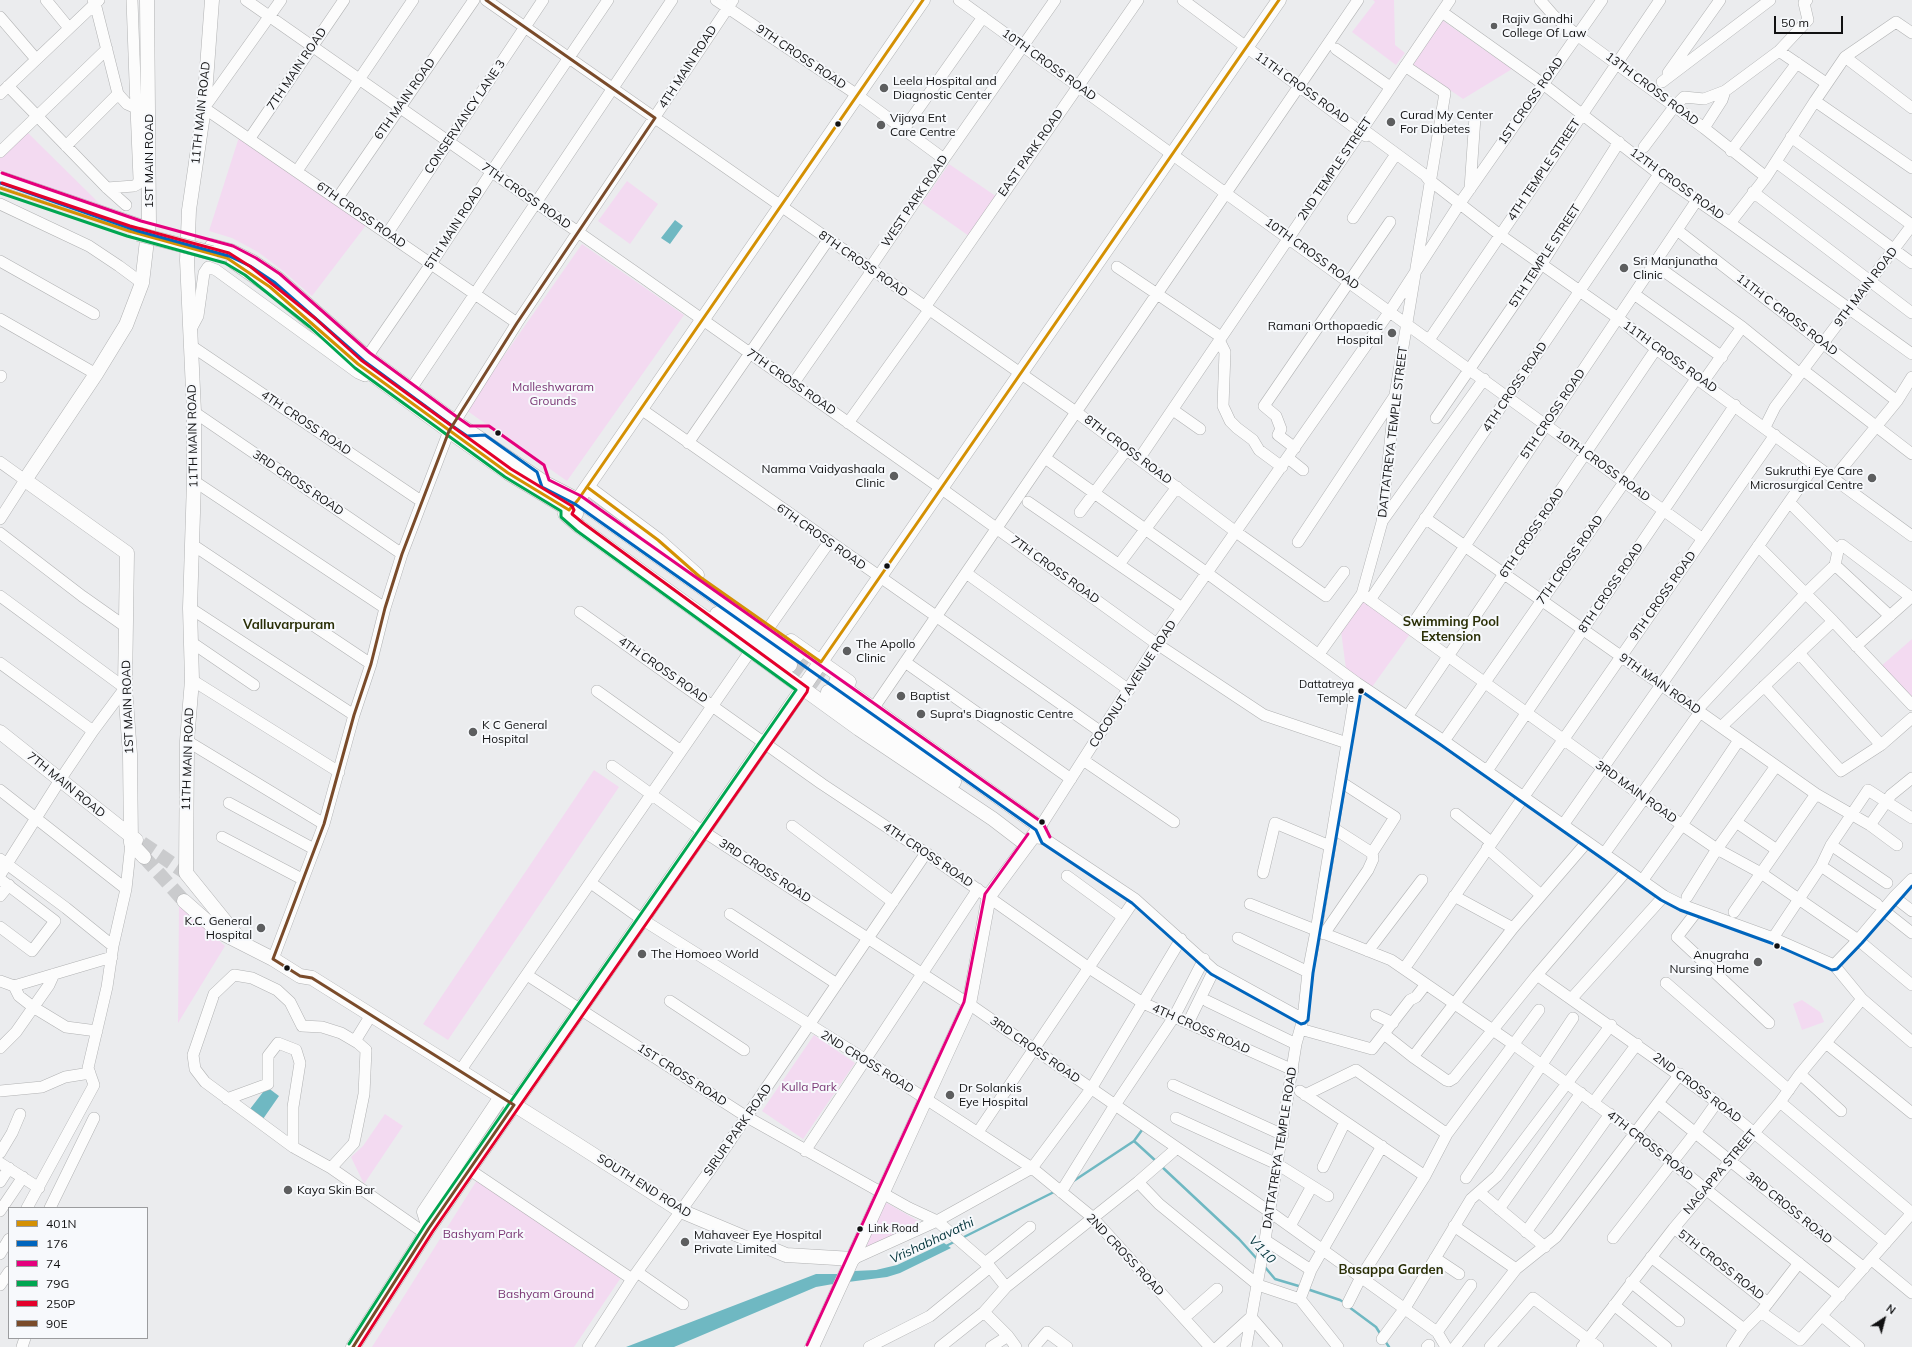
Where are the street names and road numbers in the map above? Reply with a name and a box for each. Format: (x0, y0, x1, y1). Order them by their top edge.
street label: 9TH CROSS ROAD (753, 21, 849, 93)
street label: 4TH MAIN ROAD (656, 23, 720, 111)
street label: 7TH MAIN ROAD (264, 25, 330, 113)
street label: 10TH CROSS ROAD (999, 26, 1099, 104)
street label: 11TH CROSS ROAD (1252, 49, 1352, 127)
street label: 13TH CROSS ROAD (1603, 49, 1701, 129)
street label: 1ST CROSS ROAD (1495, 54, 1567, 148)
street label: 6TH MAIN ROAD (372, 55, 438, 143)
street label: CONSERVANCY LANE 3 (421, 57, 509, 177)
street label: 11TH MAIN ROAD (188, 61, 214, 165)
street label: EAST PARK ROAD (995, 107, 1067, 199)
street label: 1ST MAIN ROAD (142, 114, 156, 208)
street label: 2ND TEMPLE STREET (1295, 115, 1375, 223)
street label: 4TH TEMPLE STREET (1504, 116, 1584, 224)
street label: 12TH CROSS ROAD (1627, 145, 1727, 223)
street label: WEST PARK ROAD (879, 152, 951, 250)
street label: 7TH CROSS ROAD (479, 160, 573, 232)
street label: 6TH CROSS ROAD (314, 179, 408, 251)
street label: 5TH MAIN ROAD (422, 184, 486, 272)
street label: 5TH TEMPLE STREET (1506, 202, 1584, 310)
street label: 10TH CROSS ROAD (1262, 215, 1362, 293)
street label: 8TH CROSS ROAD (816, 228, 910, 300)
street label: 9TH MAIN ROAD (1831, 244, 1901, 330)
street label: 11TH C CROSS ROAD (1734, 271, 1840, 359)
street label: 11TH CROSS ROAD (1620, 318, 1720, 396)
street label: 4TH CROSS ROAD (1479, 339, 1551, 435)
street label: 7TH CROSS ROAD (744, 346, 838, 418)
street label: DATTATREYA TEMPLE STREET (1375, 346, 1411, 518)
street label: 5TH CROSS ROAD (1517, 366, 1589, 462)
street label: 11TH MAIN ROAD (185, 384, 201, 488)
street label: 4TH CROSS ROAD (258, 387, 354, 459)
street label: 8TH CROSS ROAD (1081, 412, 1175, 488)
street label: 10TH CROSS ROAD (1553, 427, 1653, 505)
street label: 3RD CROSS ROAD (250, 447, 346, 519)
street label: 6TH CROSS ROAD (1496, 485, 1568, 581)
street label: 6TH CROSS ROAD (774, 501, 868, 573)
street label: 7TH CROSS ROAD (1534, 513, 1606, 607)
street label: 7TH CROSS ROAD (1008, 533, 1102, 607)
street label: 8TH CROSS ROAD (1575, 540, 1647, 636)
street label: 9TH CROSS ROAD (1627, 549, 1699, 643)
street label: COCONUT AVENUE ROAD (1086, 618, 1180, 750)
street label: 4TH CROSS ROAD (616, 634, 710, 706)
street label: 9TH MAIN ROAD (1616, 651, 1704, 717)
street label: 1ST MAIN ROAD (119, 660, 137, 754)
street label: 11TH MAIN ROAD (179, 707, 197, 811)
street label: 7TH MAIN ROAD (24, 749, 108, 821)
street label: 3RD MAIN ROAD (1593, 758, 1679, 826)
street label: 4TH CROSS ROAD (880, 819, 976, 891)
street label: 3RD CROSS ROAD (716, 836, 814, 906)
street label: 4TH CROSS ROAD (1150, 1001, 1252, 1057)
street label: 3RD CROSS ROAD (987, 1014, 1083, 1086)
street label: 2ND CROSS ROAD (818, 1027, 916, 1097)
street label: 1ST CROSS ROAD (635, 1041, 729, 1109)
street label: 2ND CROSS ROAD (1650, 1050, 1744, 1126)
street label: DATTATREYA TEMPLE ROAD (1260, 1066, 1300, 1230)
street label: SIRUR PARK ROAD (701, 1081, 775, 1179)
street label: 4TH CROSS ROAD (1604, 1108, 1696, 1184)
street label: NAGAPPA STREET (1680, 1127, 1760, 1217)
street label: SOUTH END ROAD (594, 1151, 694, 1221)
street label: 3RD CROSS ROAD (1743, 1169, 1835, 1247)
street label: 2ND CROSS ROAD (1083, 1211, 1167, 1299)
street label: 5TH CROSS ROAD (1675, 1227, 1767, 1303)

